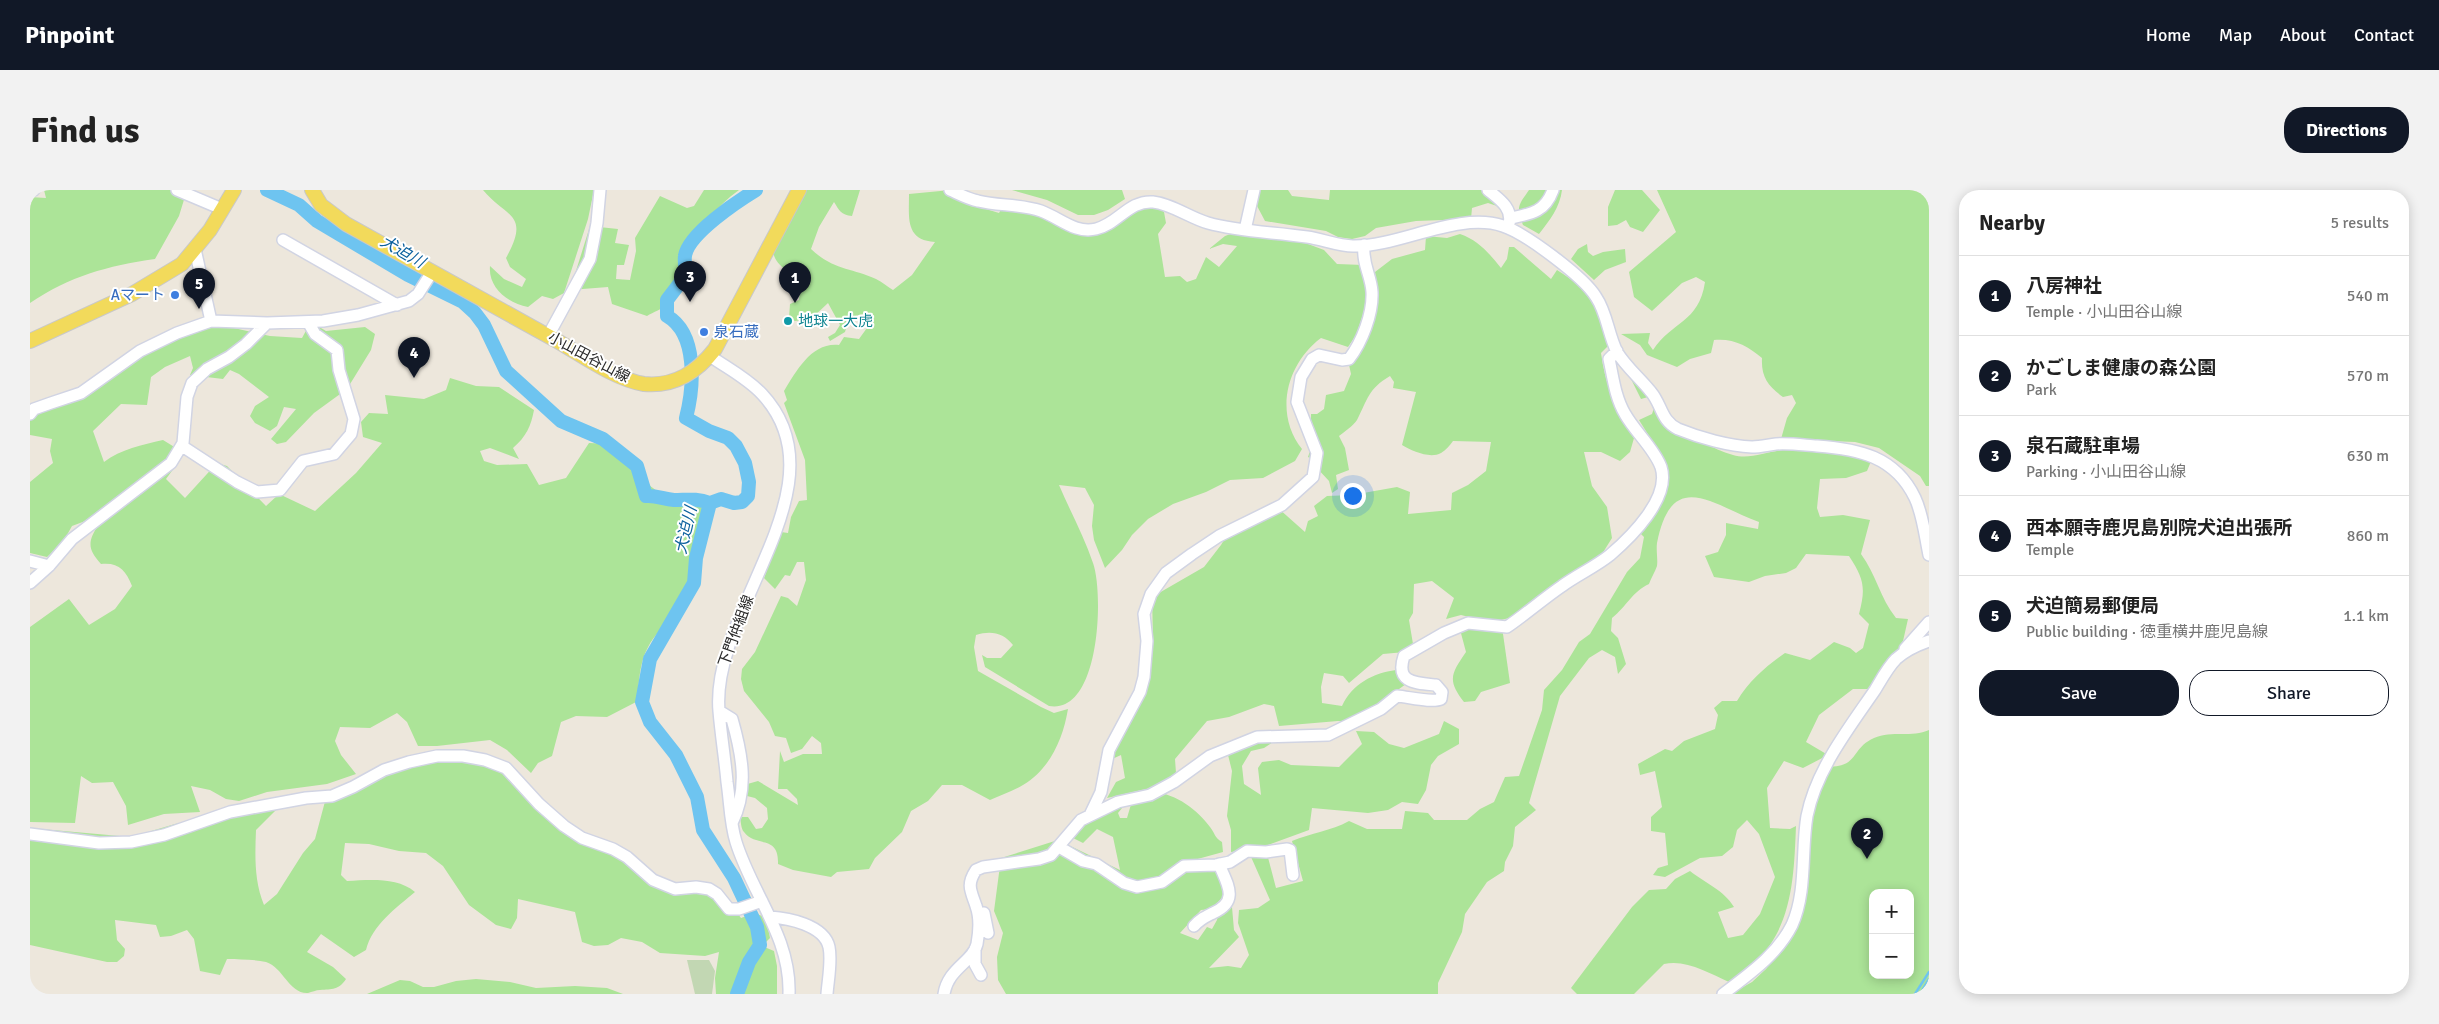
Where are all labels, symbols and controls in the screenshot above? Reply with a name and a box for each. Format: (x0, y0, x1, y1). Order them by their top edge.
text: Pinpoint (25, 20, 114, 50)
text: Home (2146, 24, 2191, 46)
text: Map (2219, 24, 2252, 46)
text: About (2280, 24, 2326, 46)
text: Contact (2354, 24, 2414, 46)
button: Directions (2284, 107, 2409, 153)
text: Find us (30, 109, 140, 152)
text: Nearby (1979, 210, 2045, 236)
text: 5 results (2330, 213, 2389, 233)
water label: 犬迫川 (377, 231, 430, 274)
pin: 3 (674, 261, 706, 302)
pin: 1 (779, 262, 811, 303)
pin: 5 (183, 268, 215, 309)
text: 八房神社 (2026, 274, 2102, 298)
place label: Aマート (111, 286, 165, 304)
text: 1 (1991, 286, 1999, 306)
text: 540 m (2347, 286, 2389, 306)
marker: Aマート (169, 289, 181, 301)
text: Temple · 小山田谷山線 (2026, 302, 2182, 322)
place label: 地球一大虎 (798, 312, 873, 330)
marker: 地球一大虎 (782, 315, 794, 327)
place label: 泉石蔵 (714, 323, 759, 341)
marker: 泉石蔵 (698, 326, 710, 338)
street label: 小山田谷山線 (545, 328, 633, 386)
pin: 4 (398, 337, 430, 378)
text: かごしま健康の森公園 (2026, 356, 2216, 380)
text: 2 (1991, 366, 1999, 386)
text: 570 m (2347, 366, 2389, 386)
text: Park (2026, 380, 2057, 400)
text: 泉石蔵駐車場 (2026, 434, 2140, 458)
text: 3 (1991, 446, 1999, 466)
text: 630 m (2347, 446, 2389, 466)
text: Parking · 小山田谷山線 (2026, 462, 2186, 482)
your location (1340, 483, 1366, 509)
water label: 犬迫川 (671, 503, 702, 556)
text: 西本願寺鹿児島別院犬迫出張所 (2026, 516, 2292, 540)
text: 4 (1991, 526, 1999, 546)
text: 860 m (2347, 526, 2389, 546)
text: Temple (2026, 540, 2074, 560)
street label: 下門仲組線 (715, 593, 757, 669)
text: 犬迫簡易郵便局 (2026, 594, 2159, 618)
text: 5 (1991, 606, 1999, 626)
text: 1.1 km (2343, 606, 2389, 626)
text: Public building · 徳重横井鹿児島線 (2026, 622, 2268, 642)
button: Save (1979, 670, 2179, 716)
button: Share (2189, 670, 2389, 716)
pin: 2 (1851, 818, 1883, 859)
map controls (1869, 889, 1914, 979)
button: + (1869, 889, 1914, 934)
button: − (1869, 934, 1914, 979)

